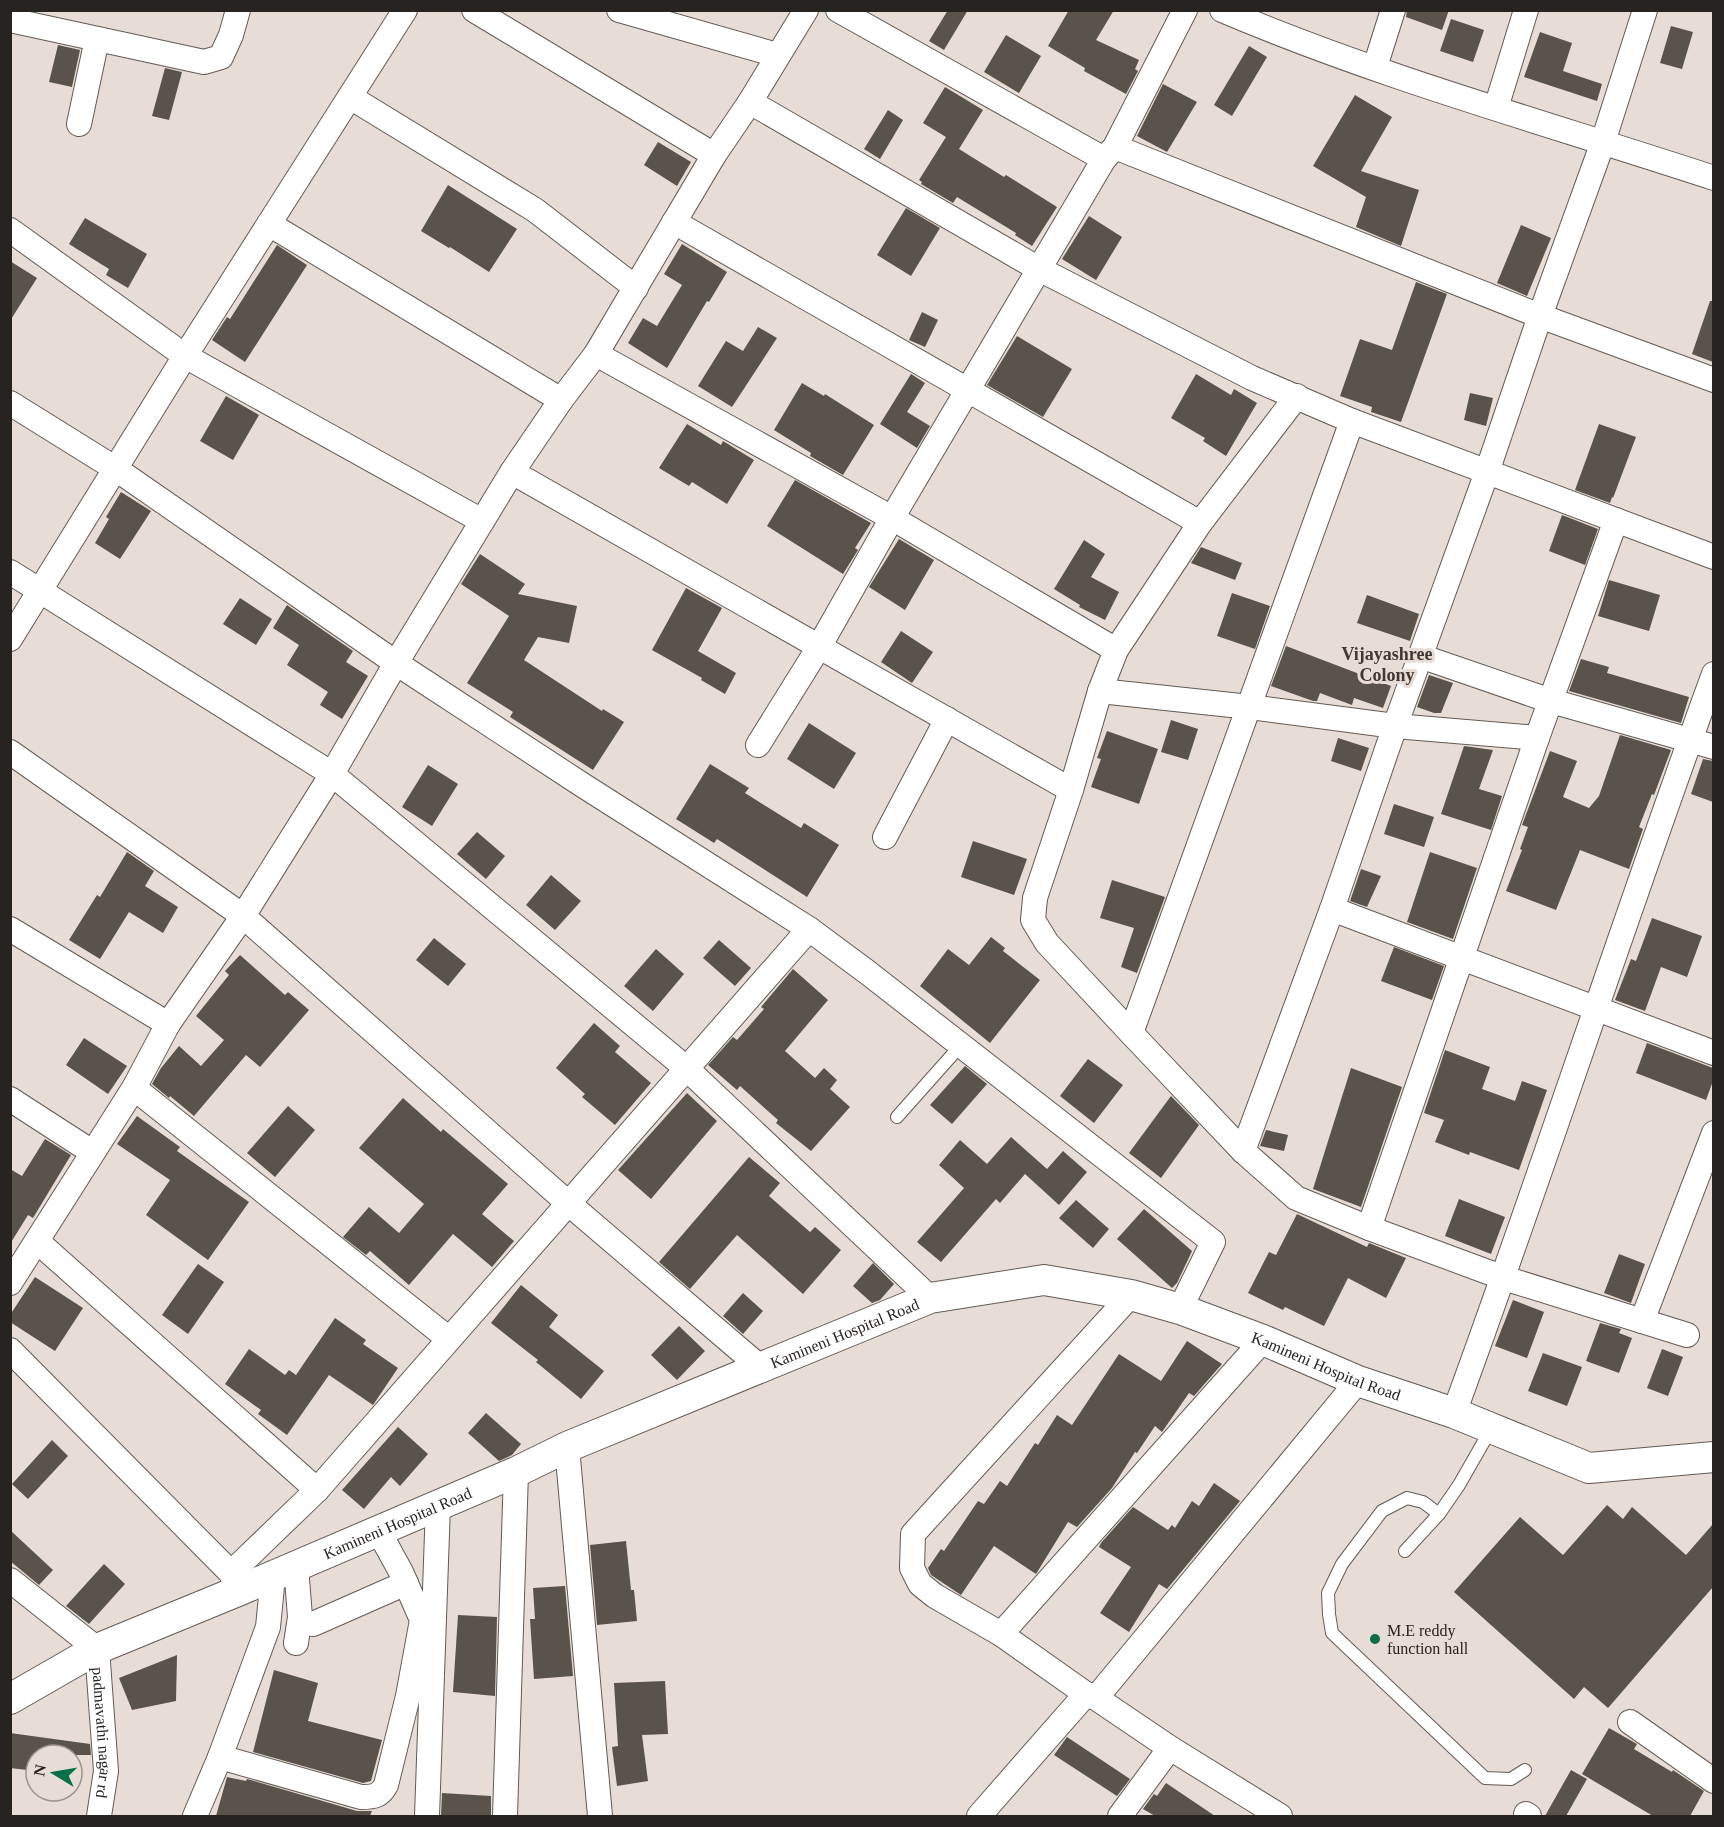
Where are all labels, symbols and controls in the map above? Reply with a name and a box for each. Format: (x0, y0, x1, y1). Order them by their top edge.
district label: Vijayashree Colony (1342, 644, 1433, 685)
street label: Kamineni Hospital Road (768, 1295, 922, 1372)
street label: Kamineni Hospital Road (1249, 1329, 1403, 1404)
street label: Kamineni Hospital Road (321, 1484, 474, 1562)
place label: M.E reddy function hall (1387, 1622, 1469, 1657)
marker: M.E reddy function hall (1368, 1632, 1382, 1646)
street label: padmavathi nagar rd (88, 1667, 114, 1799)
north arrow (24, 1743, 84, 1803)
text: N (30, 1763, 49, 1778)

